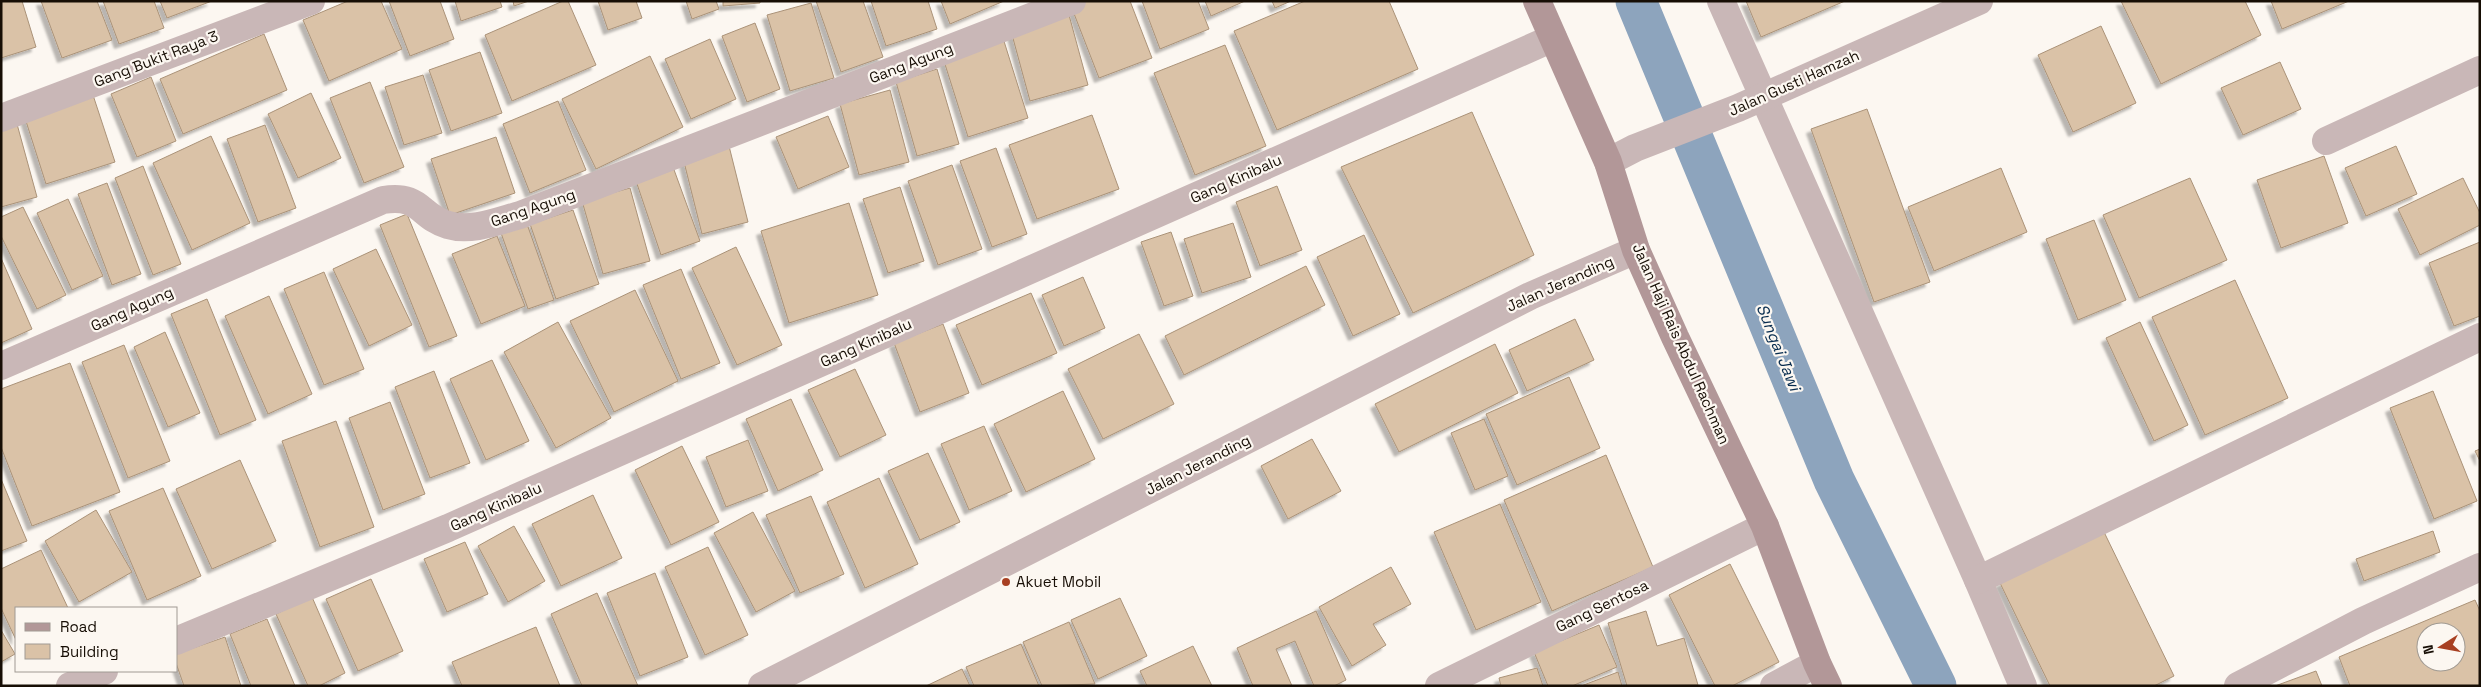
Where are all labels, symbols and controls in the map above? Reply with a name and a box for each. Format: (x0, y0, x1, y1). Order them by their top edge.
street label: Gang Bukit Raya 3 (91, 26, 221, 91)
street label: Gang Agung (866, 38, 955, 87)
street label: Jalan Gusti Hamzah (1726, 45, 1862, 120)
street label: Gang Kinibalu (1187, 150, 1284, 207)
street label: Gang Agung (488, 184, 578, 231)
street label: Jalan Haji Rais Abdul Rachman (1628, 240, 1734, 447)
street label: Jalan Jeranding (1503, 251, 1616, 316)
street label: Gang Agung (88, 282, 176, 335)
water label: Sungai Jawi (1752, 301, 1806, 396)
street label: Gang Kinibalu (817, 314, 914, 371)
street label: Jalan Jeranding (1142, 430, 1253, 499)
street label: Gang Kinibalu (447, 478, 544, 535)
place label: Akuet Mobil (1016, 572, 1101, 591)
street label: Gang Sentosa (1552, 575, 1651, 636)
marker: Akuet Mobil (1000, 576, 1012, 588)
legend (15, 607, 178, 672)
text: Road (60, 617, 97, 636)
north arrow (2416, 622, 2466, 672)
text: Building (60, 642, 119, 661)
text: N (2419, 643, 2438, 656)

